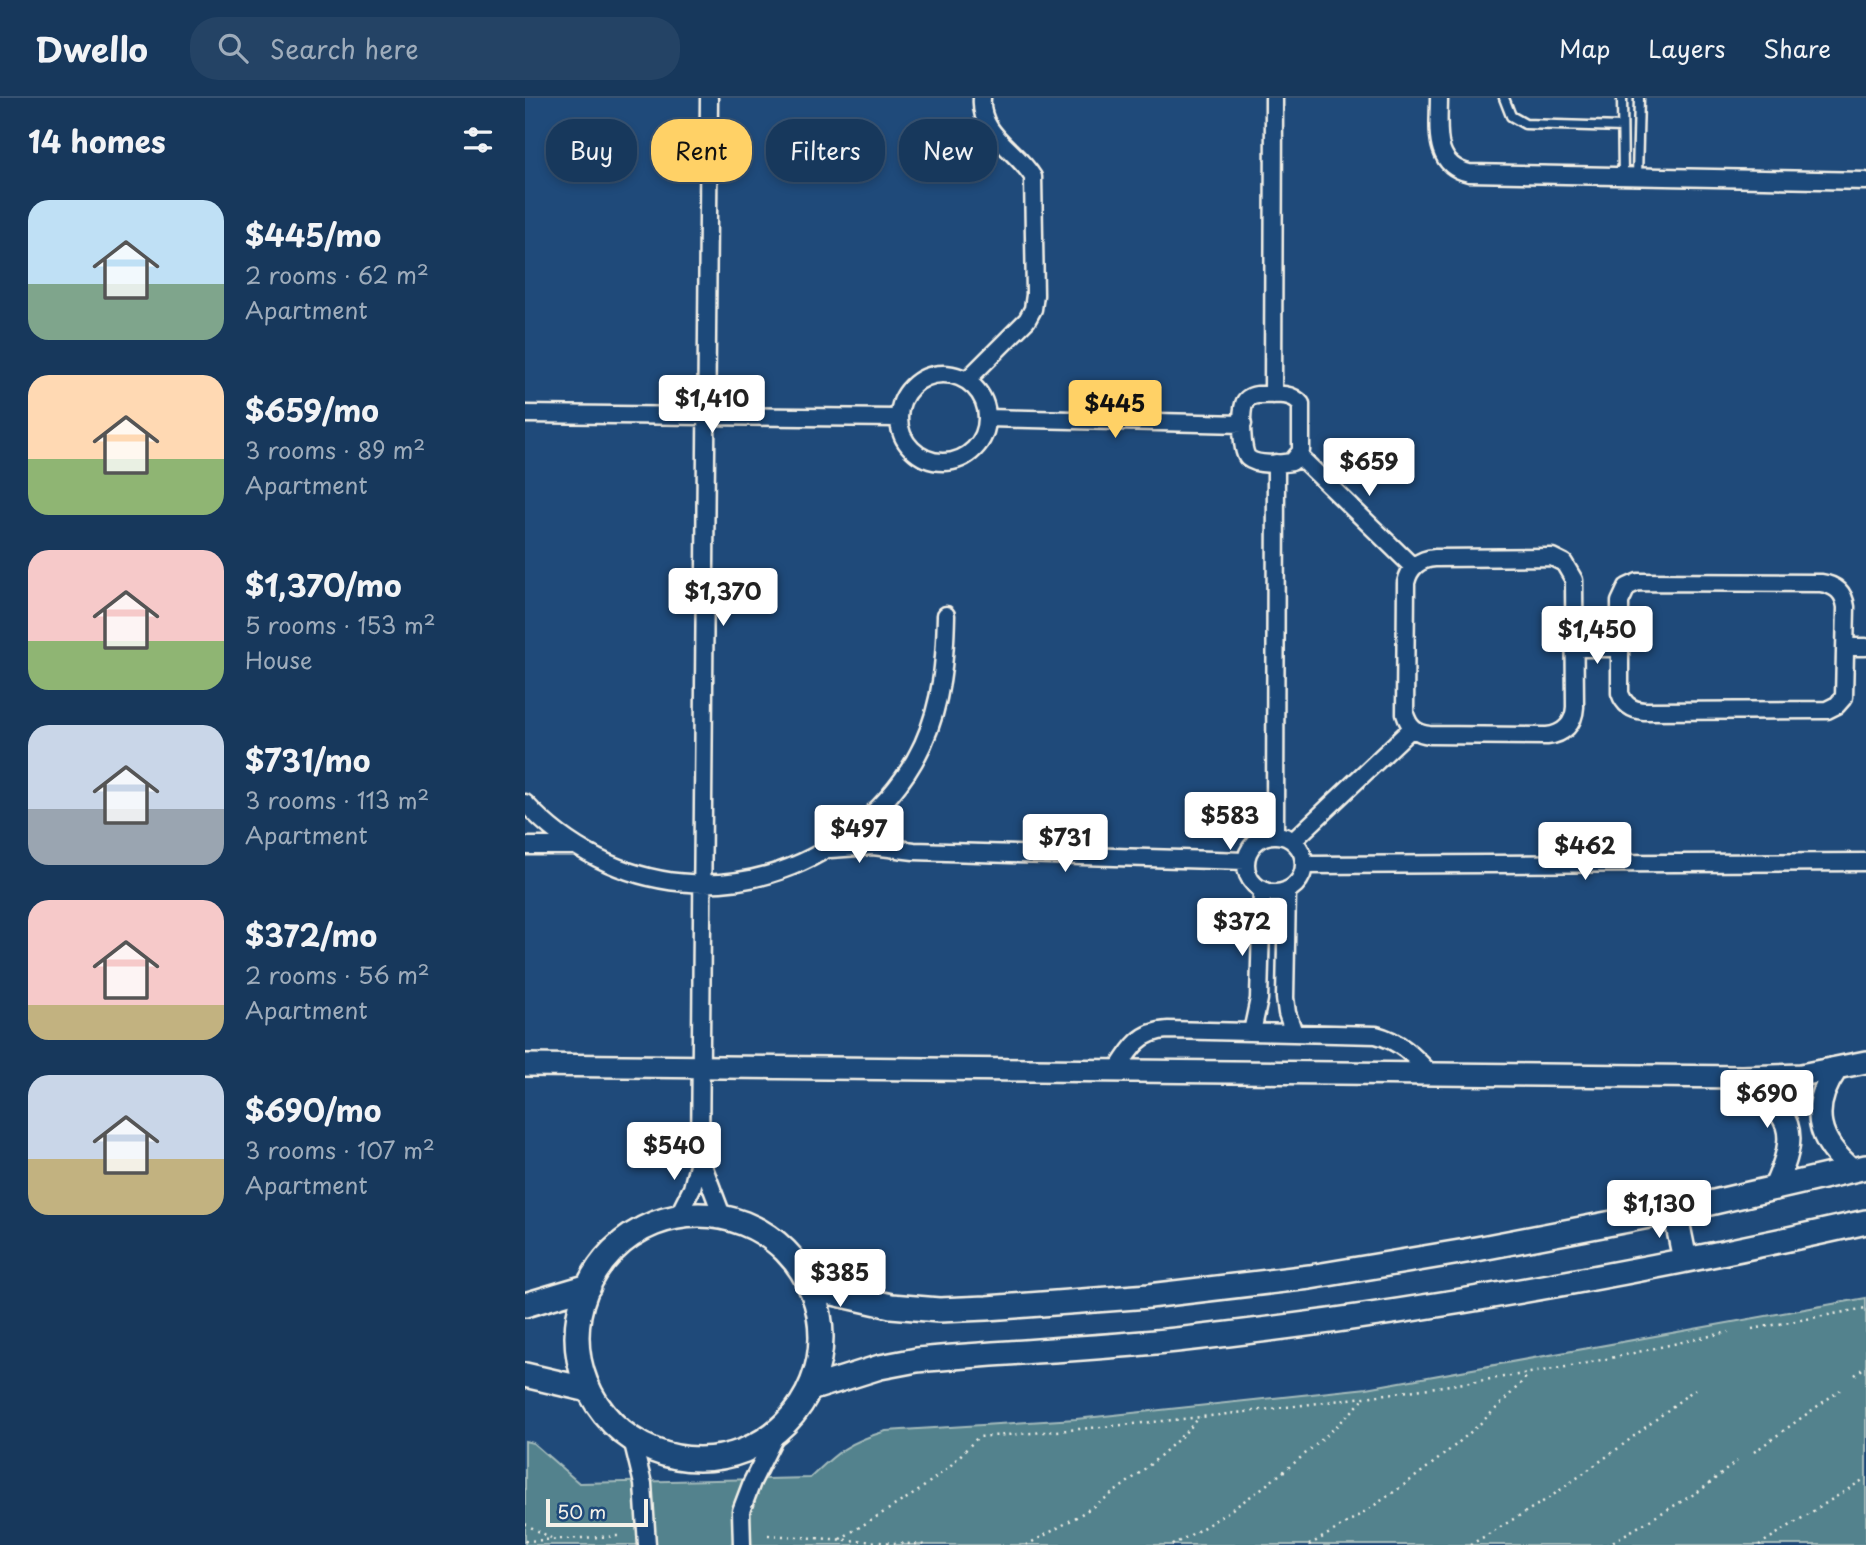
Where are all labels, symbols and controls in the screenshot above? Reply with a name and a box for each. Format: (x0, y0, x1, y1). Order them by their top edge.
search box (190, 17, 680, 80)
text: Dwello (35, 23, 148, 73)
icon: search (214, 29, 252, 67)
text: Search here (270, 29, 419, 68)
text: Map (1559, 30, 1610, 66)
text: Layers (1648, 30, 1725, 66)
text: Share (1763, 30, 1831, 66)
text: 14 homes (28, 118, 166, 163)
chip: Buy (546, 119, 637, 182)
chip: Rent (651, 119, 752, 182)
chip: Filters (766, 119, 885, 182)
chip: New (899, 119, 997, 182)
icon: filters (459, 121, 497, 159)
text: $445/mo (245, 212, 381, 257)
icon: home (84, 228, 168, 312)
text: 2 rooms · 62 m² (245, 257, 429, 292)
text: Apartment (245, 292, 368, 327)
pin: $1,410 (655, 376, 769, 435)
text: $1,410 (675, 380, 749, 415)
pin: $445 (1074, 380, 1156, 440)
text: $445 (1085, 385, 1145, 420)
text: $659/mo (245, 387, 379, 432)
icon: home (84, 403, 168, 487)
text: 3 rooms · 89 m² (245, 432, 425, 467)
pin: $659 (1328, 438, 1410, 498)
text: $659 (1339, 443, 1399, 478)
text: Apartment (245, 467, 368, 502)
text: $1,370/mo (245, 562, 402, 607)
pin: $1,370 (666, 568, 780, 628)
text: $1,370 (685, 573, 761, 608)
icon: home (84, 578, 168, 662)
pin: $1,450 (1540, 606, 1654, 666)
text: 5 rooms · 153 m² (245, 607, 436, 642)
text: $1,450 (1558, 611, 1636, 646)
text: House (245, 642, 312, 677)
text: $731/mo (245, 737, 370, 782)
icon: home (84, 753, 168, 837)
text: 3 rooms · 113 m² (245, 782, 429, 817)
pin: $583 (1189, 792, 1271, 852)
text: $583 (1201, 797, 1259, 832)
pin: $497 (818, 806, 900, 865)
text: $497 (831, 810, 887, 845)
pin: $731 (1024, 814, 1106, 874)
text: Apartment (245, 817, 368, 852)
text: $731 (1039, 819, 1091, 854)
pin: $462 (1544, 822, 1626, 882)
text: $462 (1554, 827, 1616, 862)
pin: $372 (1201, 898, 1283, 958)
text: $372 (1213, 903, 1271, 938)
text: $372/mo (245, 912, 377, 957)
icon: home (84, 928, 168, 1012)
text: 2 rooms · 56 m² (245, 957, 430, 992)
text: Apartment (245, 992, 368, 1027)
pin: $690 (1726, 1070, 1808, 1130)
text: $690 (1736, 1075, 1798, 1110)
text: $690/mo (245, 1087, 381, 1132)
icon: home (84, 1103, 168, 1187)
pin: $540 (633, 1122, 715, 1182)
text: $540 (643, 1127, 705, 1162)
text: 3 rooms · 107 m² (245, 1132, 435, 1167)
text: Apartment (245, 1167, 368, 1202)
pin: $1,130 (1602, 1180, 1716, 1240)
text: $1,130 (1623, 1185, 1695, 1220)
pin: $385 (799, 1250, 881, 1309)
text: $385 (811, 1254, 869, 1289)
scale bar (546, 1496, 647, 1528)
text: 50 m (557, 1497, 606, 1525)

